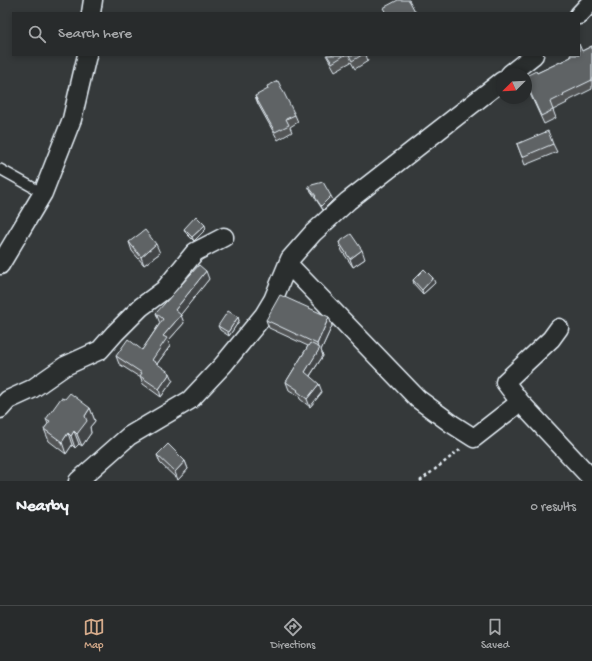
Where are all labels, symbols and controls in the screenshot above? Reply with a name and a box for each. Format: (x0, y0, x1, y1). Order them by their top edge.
search box (12, 12, 580, 56)
icon: search (26, 23, 48, 45)
text: Search here (58, 25, 132, 43)
north arrow (496, 68, 532, 104)
text: Nearby (16, 497, 69, 517)
text: 0 results (530, 500, 576, 515)
tab: Map (83, 616, 105, 652)
tab: Directions (271, 616, 315, 652)
tab: Saved (481, 616, 509, 652)

